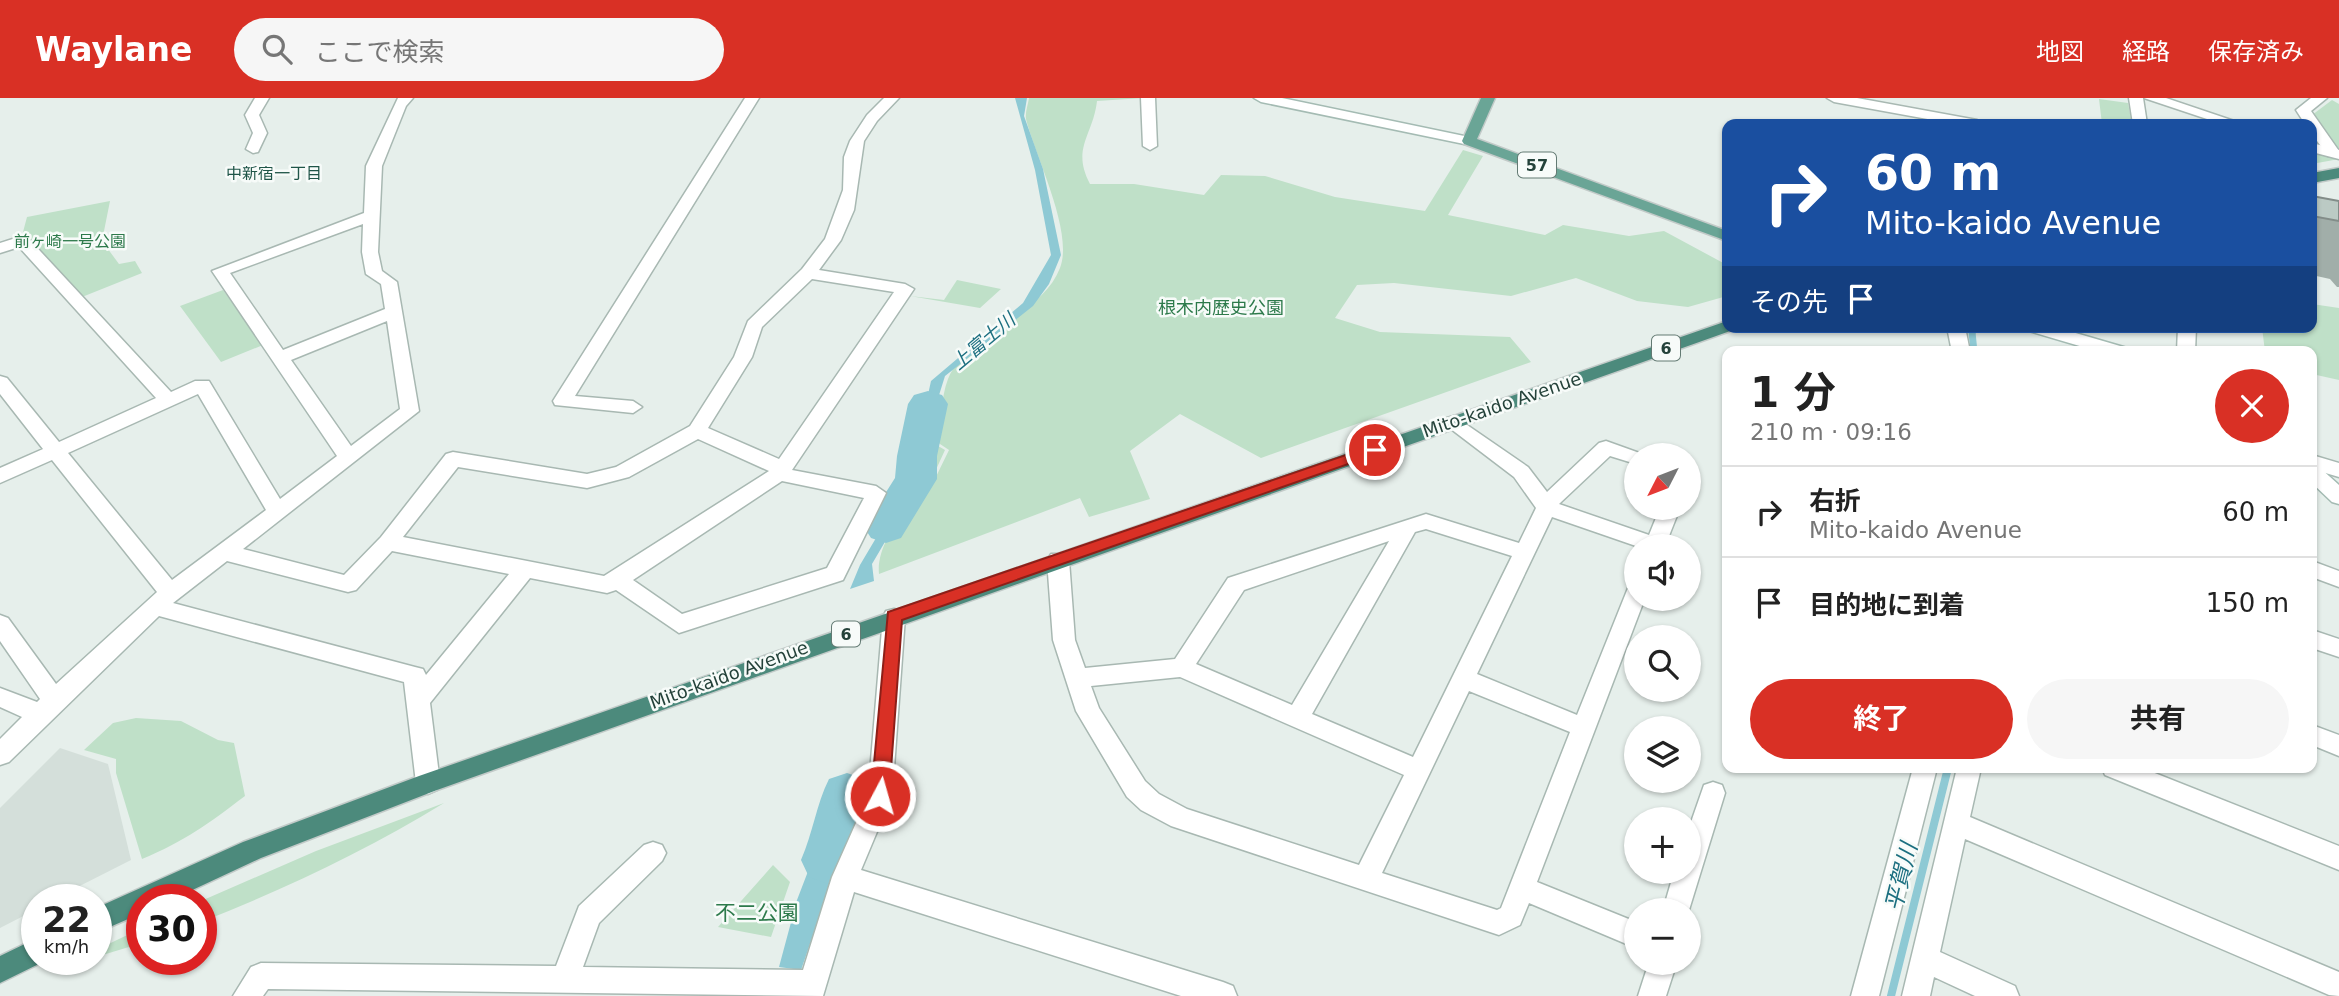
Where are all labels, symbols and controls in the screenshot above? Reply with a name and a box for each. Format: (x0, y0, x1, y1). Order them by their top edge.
search box (234, 18, 724, 81)
text: Waylane (35, 30, 192, 69)
icon: search (258, 30, 296, 68)
text: ここで検索 (314, 37, 444, 67)
text: 地図 (2036, 38, 2084, 66)
text: 経路 (2122, 38, 2170, 66)
text: 保存済み (2208, 38, 2304, 66)
text: 60 m (1865, 145, 2001, 202)
icon: right (1750, 147, 1841, 238)
road number: 57 (1518, 152, 1556, 178)
district label: 中新宿一丁目 (226, 164, 322, 183)
text: Mito-kaido Avenue (1865, 204, 2161, 242)
park label: 前ヶ崎一号公園 (14, 232, 126, 251)
icon: arrive (1842, 280, 1880, 318)
text: その先 (1750, 287, 1828, 317)
park label: 根木内歴史公園 (1158, 297, 1284, 318)
water label: 上富士川 (947, 307, 1021, 374)
road number: 6 (1652, 336, 1680, 360)
street label: Mito-kaido Avenue (1420, 367, 1584, 442)
text: 1 分 (1750, 368, 1836, 417)
button: close (2215, 369, 2289, 443)
text: 210 m · 09:16 (1750, 419, 1912, 445)
pin (1345, 420, 1405, 480)
icon: arrive (1356, 431, 1394, 469)
north arrow (1624, 443, 1701, 520)
map controls (1624, 443, 1701, 975)
text: 右折 (1809, 486, 1861, 516)
icon: right (1750, 493, 1788, 531)
text: 60 m (2222, 497, 2289, 527)
text: Mito-kaido Avenue (1809, 517, 2022, 543)
button: sound (1624, 534, 1701, 611)
icon: arrive (1750, 584, 1788, 622)
text: 150 m (2206, 588, 2289, 618)
text: 目的地に到着 (1809, 590, 1965, 620)
road number: 6 (832, 622, 860, 646)
button: search (1624, 625, 1701, 702)
street label: Mito-kaido Avenue (647, 636, 811, 713)
button: 終了 (1750, 679, 2013, 759)
button: 共有 (2027, 679, 2289, 759)
button: layers (1624, 716, 1701, 793)
position arrow (843, 759, 917, 833)
button: + (1624, 807, 1701, 884)
water label: 平賀川 (1880, 837, 1923, 914)
speed limit sign: 30 (126, 884, 217, 975)
button: − (1624, 898, 1701, 975)
text: 22 (42, 900, 91, 940)
park label: 不二公園 (715, 901, 799, 925)
text: km/h (44, 936, 89, 957)

